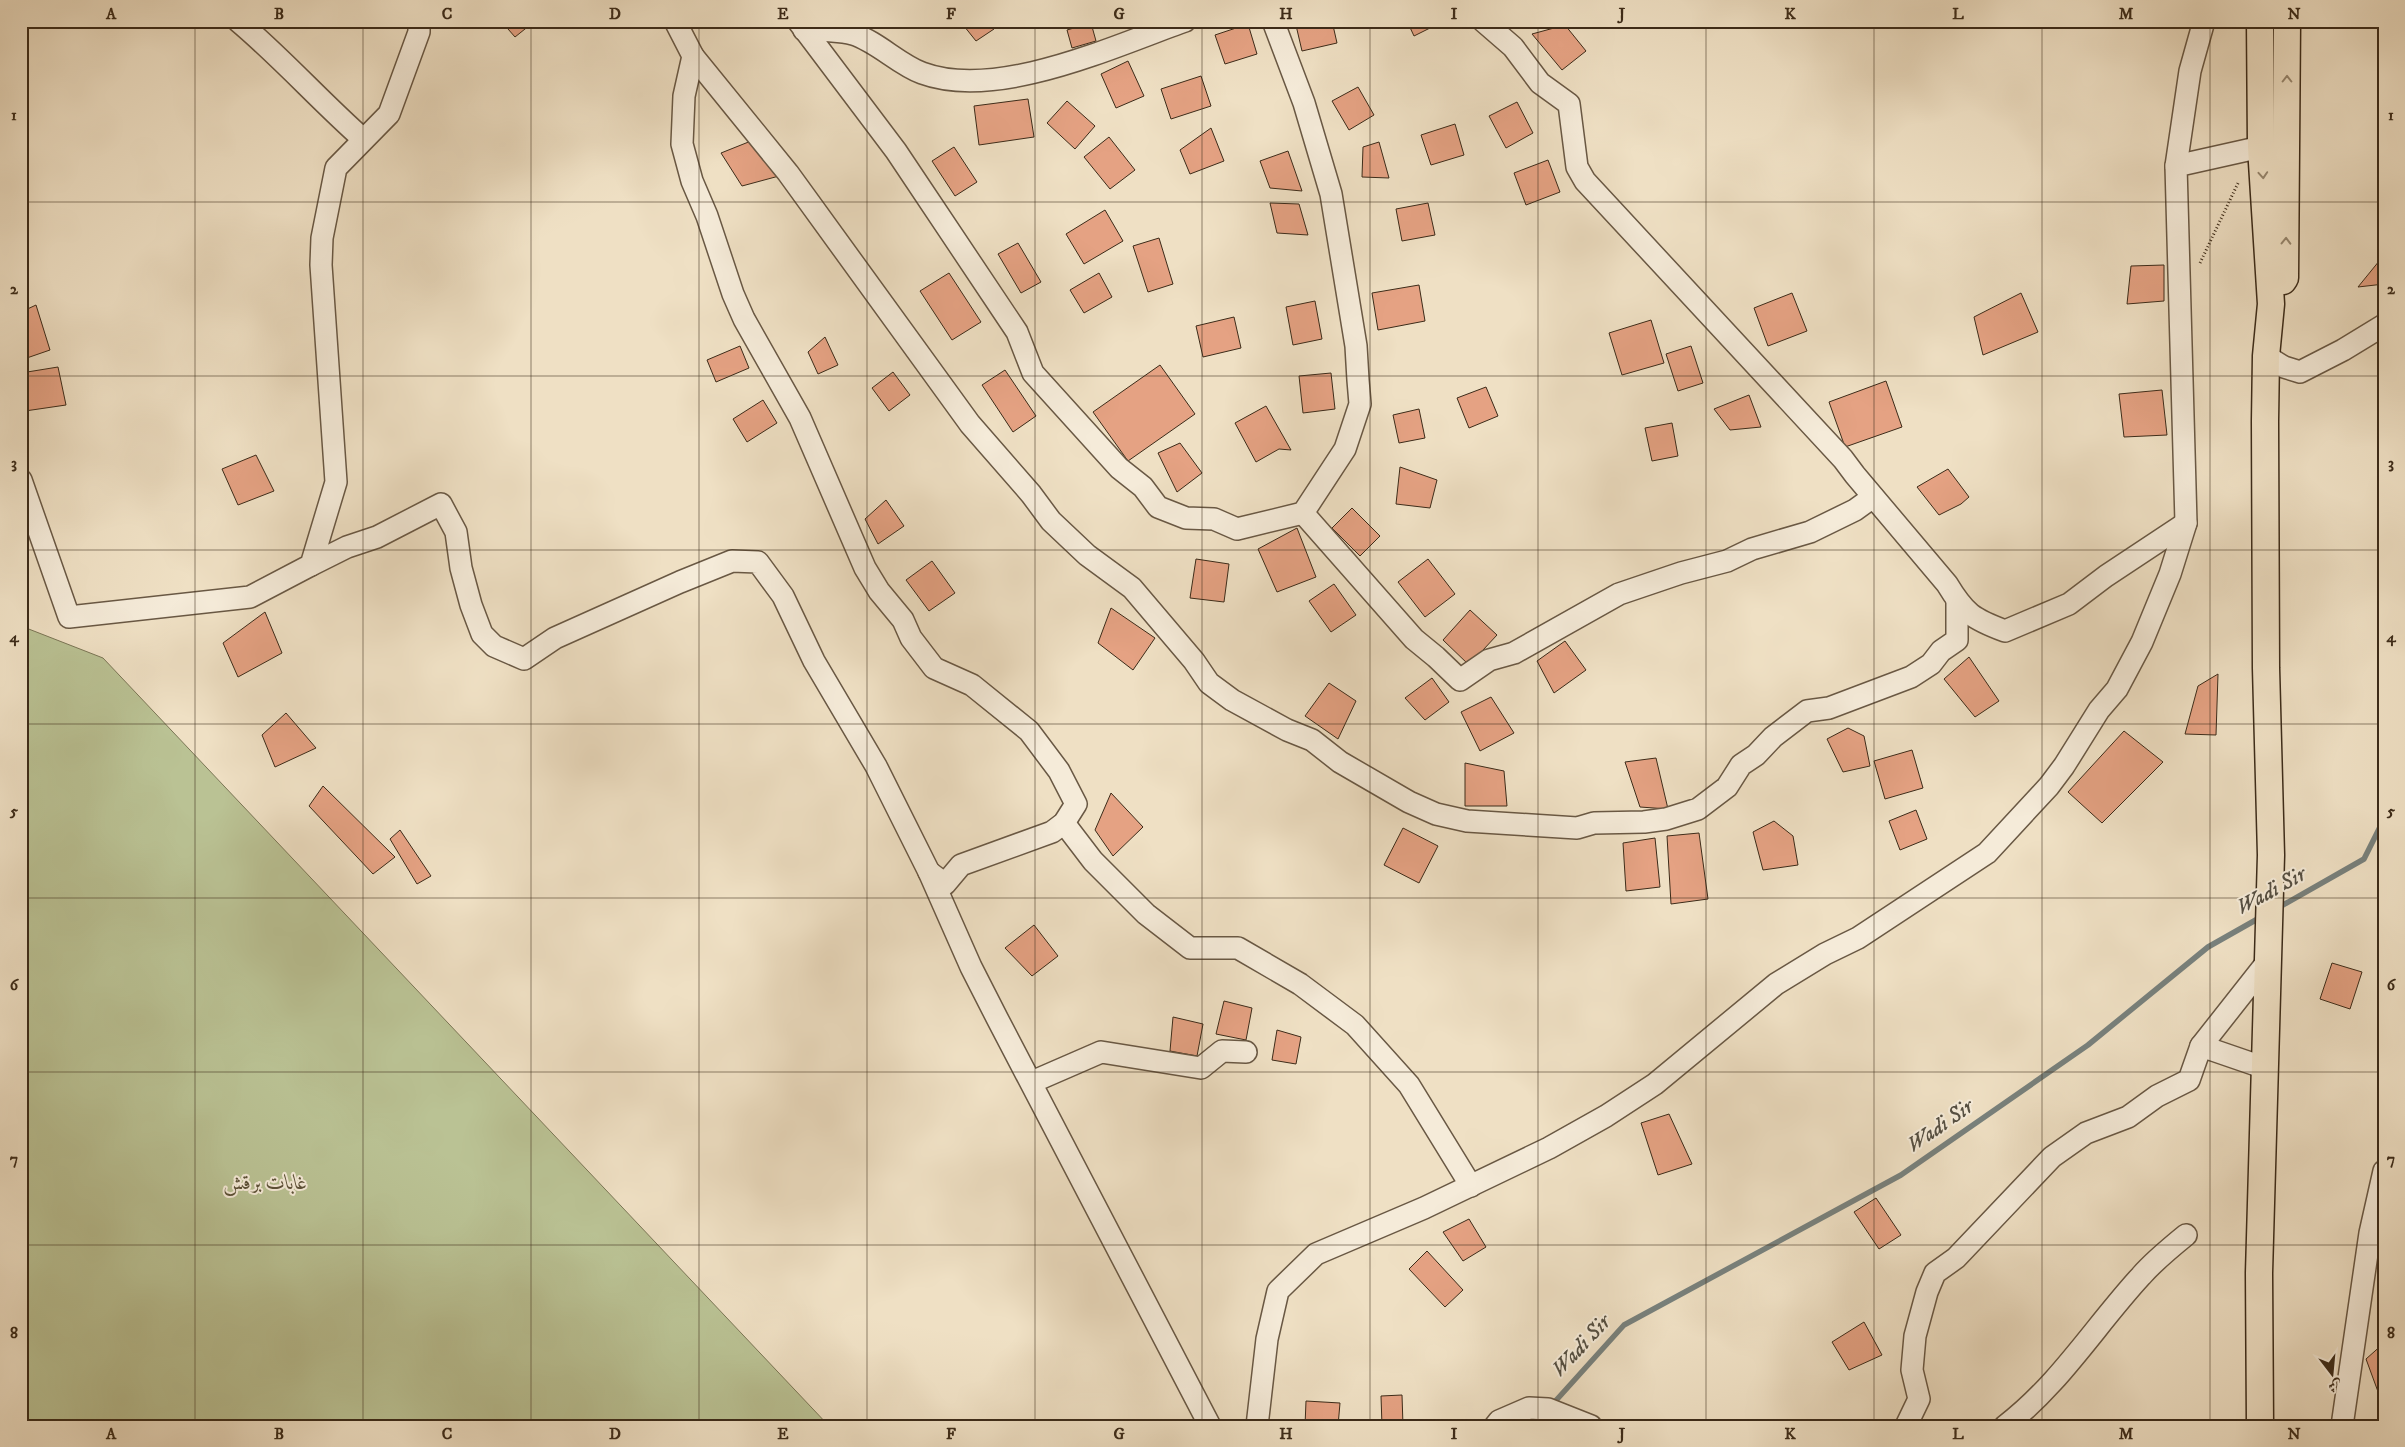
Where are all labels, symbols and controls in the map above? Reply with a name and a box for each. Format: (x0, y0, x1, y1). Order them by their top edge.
text: A (105, 4, 117, 24)
text: B (274, 4, 284, 24)
text: C (442, 4, 452, 24)
text: D (609, 4, 621, 24)
text: E (777, 4, 789, 24)
text: F (946, 4, 956, 24)
text: G (1113, 4, 1125, 24)
text: H (1279, 4, 1293, 24)
text: I (1451, 4, 1458, 24)
text: J (1617, 4, 1626, 24)
text: K (1784, 4, 1796, 24)
text: L (1952, 4, 1964, 24)
text: M (2119, 4, 2134, 24)
text: N (2287, 4, 2301, 24)
one-way arrow (2282, 75, 2292, 82)
text: 1 (11, 105, 17, 125)
text: 1 (2388, 105, 2394, 125)
one-way arrow (2257, 171, 2268, 179)
one-way arrow (2281, 237, 2291, 245)
text: 2 (10, 279, 19, 299)
text: 2 (2387, 279, 2396, 299)
text: 3 (11, 453, 17, 473)
text: 3 (2388, 453, 2394, 473)
text: 4 (8, 627, 19, 647)
text: 4 (2385, 627, 2396, 647)
text: 5 (9, 801, 18, 821)
text: 5 (2386, 801, 2395, 821)
water label: Wadi Sir (2231, 860, 2313, 921)
text: 6 (10, 975, 20, 995)
text: 6 (2387, 975, 2397, 995)
water label: Wadi Sir (1901, 1092, 1981, 1159)
text: 7 (10, 1149, 18, 1169)
text: 7 (2387, 1149, 2395, 1169)
park label: غابات برقش (223, 1170, 307, 1196)
water label: Wadi Sir (1545, 1308, 1618, 1383)
text: 8 (10, 1323, 18, 1343)
text: 8 (2387, 1323, 2395, 1343)
north arrow (2308, 1350, 2358, 1400)
text: ش (2326, 1375, 2344, 1396)
text: A (105, 1424, 117, 1444)
text: B (274, 1424, 284, 1444)
text: C (442, 1424, 452, 1444)
text: D (609, 1424, 621, 1444)
text: E (777, 1424, 789, 1444)
text: F (946, 1424, 956, 1444)
text: G (1113, 1424, 1125, 1444)
text: H (1279, 1424, 1293, 1444)
text: I (1451, 1424, 1458, 1444)
text: J (1617, 1424, 1626, 1444)
text: K (1784, 1424, 1796, 1444)
text: L (1952, 1424, 1964, 1444)
text: M (2119, 1424, 2134, 1444)
text: N (2287, 1424, 2301, 1444)

